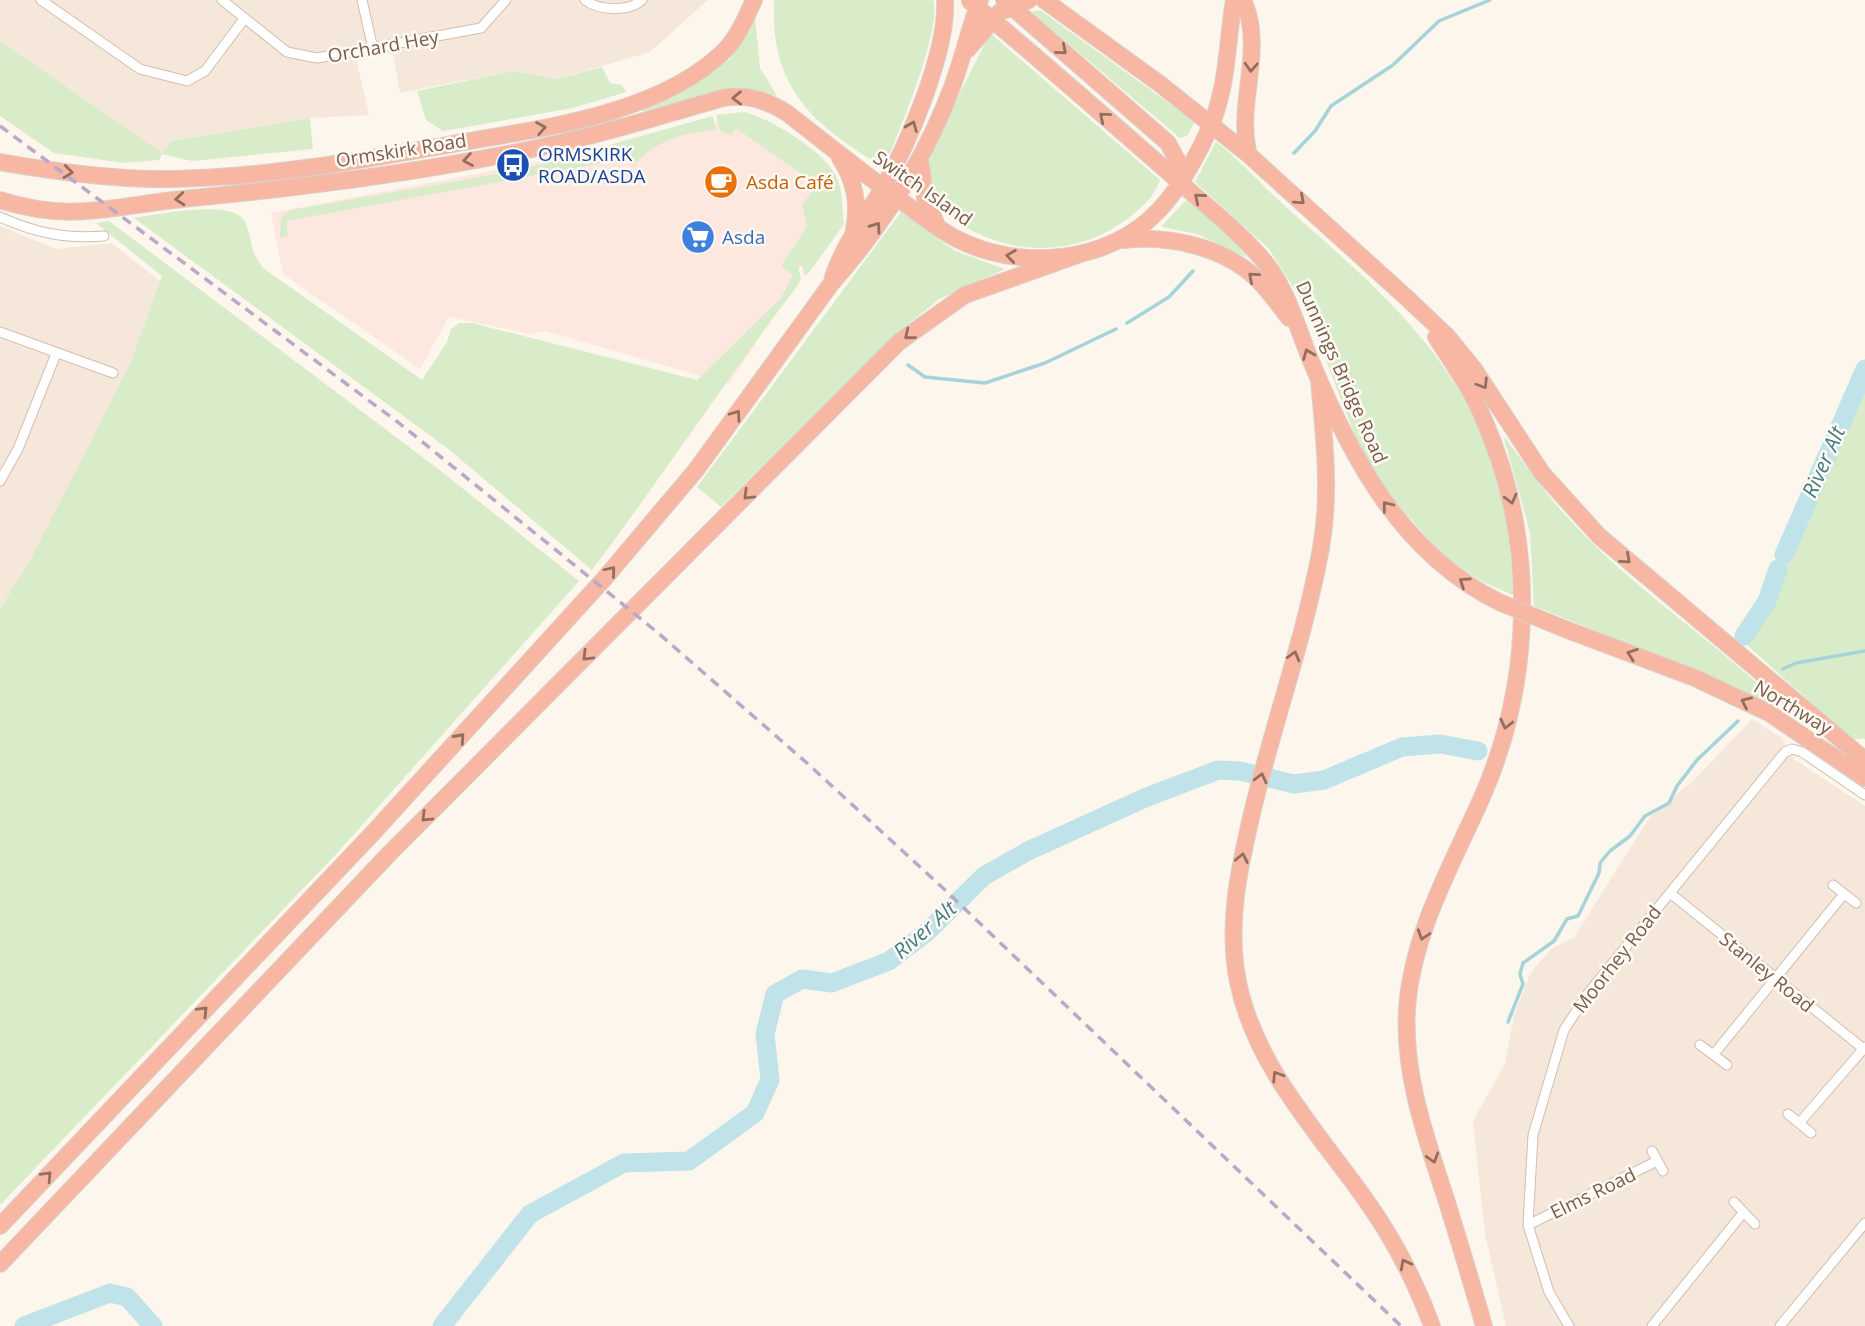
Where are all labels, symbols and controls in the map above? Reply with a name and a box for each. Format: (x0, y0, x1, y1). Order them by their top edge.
street label: Orchard Hey (325, 23, 441, 69)
one-way arrow (1054, 42, 1067, 54)
one-way arrow (1244, 62, 1259, 73)
one-way arrow (731, 90, 742, 105)
one-way arrow (1099, 113, 1112, 125)
one-way arrow (904, 120, 918, 133)
one-way arrow (535, 121, 547, 136)
street label: Ormskirk Road (334, 127, 468, 173)
place label: ORMSKIRK ROAD/ASDA (538, 141, 646, 189)
street label: Switch Island (868, 144, 978, 232)
bus stop icon: ORMSKIRK ROAD/ASDA (494, 146, 532, 184)
one-way arrow (462, 152, 474, 167)
cafe icon: Asda Café (702, 163, 740, 201)
one-way arrow (62, 164, 73, 179)
place label: Asda Café (746, 169, 834, 195)
one-way arrow (175, 191, 186, 206)
one-way arrow (1291, 192, 1304, 205)
one-way arrow (1194, 194, 1206, 207)
supermarket icon: Asda (679, 218, 717, 256)
one-way arrow (868, 222, 880, 235)
place label: Asda (722, 224, 765, 250)
one-way arrow (1005, 249, 1016, 264)
one-way arrow (1248, 273, 1261, 285)
street label: Dunnings Bridge Road (1290, 277, 1394, 467)
one-way arrow (905, 326, 917, 339)
one-way arrow (1302, 349, 1316, 361)
one-way arrow (1475, 376, 1488, 389)
one-way arrow (728, 411, 741, 423)
water label: River Alt (1795, 421, 1852, 502)
one-way arrow (743, 486, 756, 499)
one-way arrow (1502, 493, 1517, 505)
one-way arrow (1382, 501, 1395, 513)
one-way arrow (1618, 551, 1631, 563)
one-way arrow (603, 566, 615, 579)
one-way arrow (1459, 577, 1472, 590)
one-way arrow (583, 648, 595, 660)
one-way arrow (1626, 648, 1638, 662)
one-way arrow (1285, 650, 1300, 662)
street label: Northway (1749, 674, 1837, 741)
one-way arrow (1741, 696, 1753, 710)
one-way arrow (1500, 718, 1514, 730)
one-way arrow (452, 733, 464, 746)
one-way arrow (1253, 772, 1267, 784)
one-way arrow (421, 808, 434, 821)
one-way arrow (1234, 852, 1249, 864)
water label: River Alt (887, 893, 963, 964)
street label: Moorhey Road (1567, 900, 1667, 1018)
street label: Stanley Road (1714, 926, 1820, 1018)
one-way arrow (1417, 929, 1431, 941)
one-way arrow (195, 1006, 208, 1019)
one-way arrow (1272, 1070, 1285, 1083)
one-way arrow (1424, 1152, 1439, 1164)
street label: Elms Road (1546, 1161, 1640, 1225)
one-way arrow (38, 1171, 51, 1184)
one-way arrow (1400, 1259, 1413, 1271)

